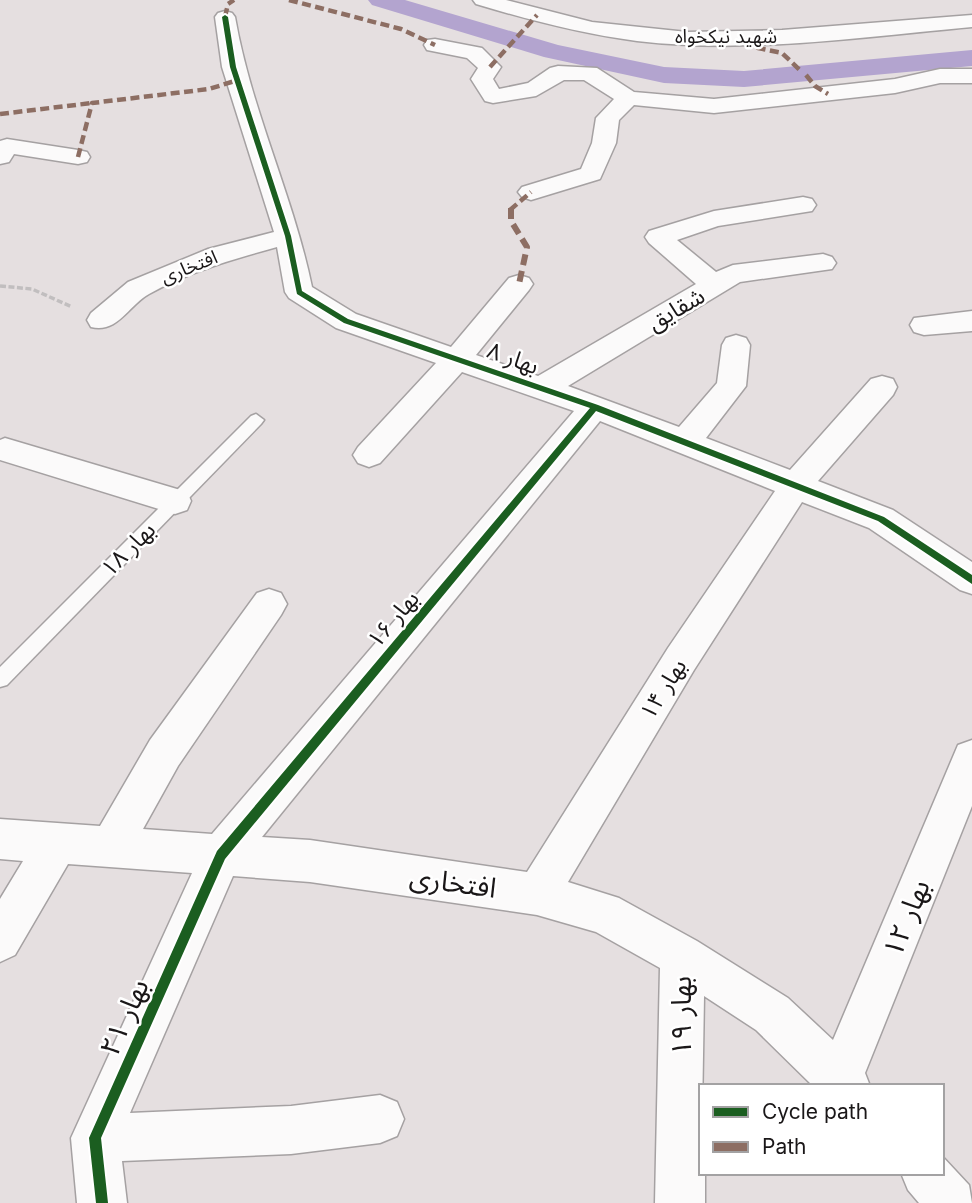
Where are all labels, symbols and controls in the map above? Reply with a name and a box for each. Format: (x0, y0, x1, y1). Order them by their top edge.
street label: شهید نیکخواه (675, 25, 777, 48)
street label: افتخاری (157, 245, 221, 289)
street label: شقایق (642, 281, 710, 337)
street label: بهار ۸ (483, 336, 543, 380)
street label: بهار ۱۸ (95, 516, 161, 582)
street label: بهار ۱۶ (361, 585, 425, 653)
street label: بهار ۱۴ (634, 654, 692, 724)
street label: افتخاری (407, 859, 499, 905)
street label: بهار ۱۲ (875, 875, 937, 961)
street label: بهار ۲۱ (92, 974, 156, 1060)
street label: بهار ۱۹ (664, 976, 698, 1056)
legend (699, 1084, 944, 1175)
text: Cycle path (762, 1099, 868, 1124)
text: Path (762, 1134, 807, 1159)

